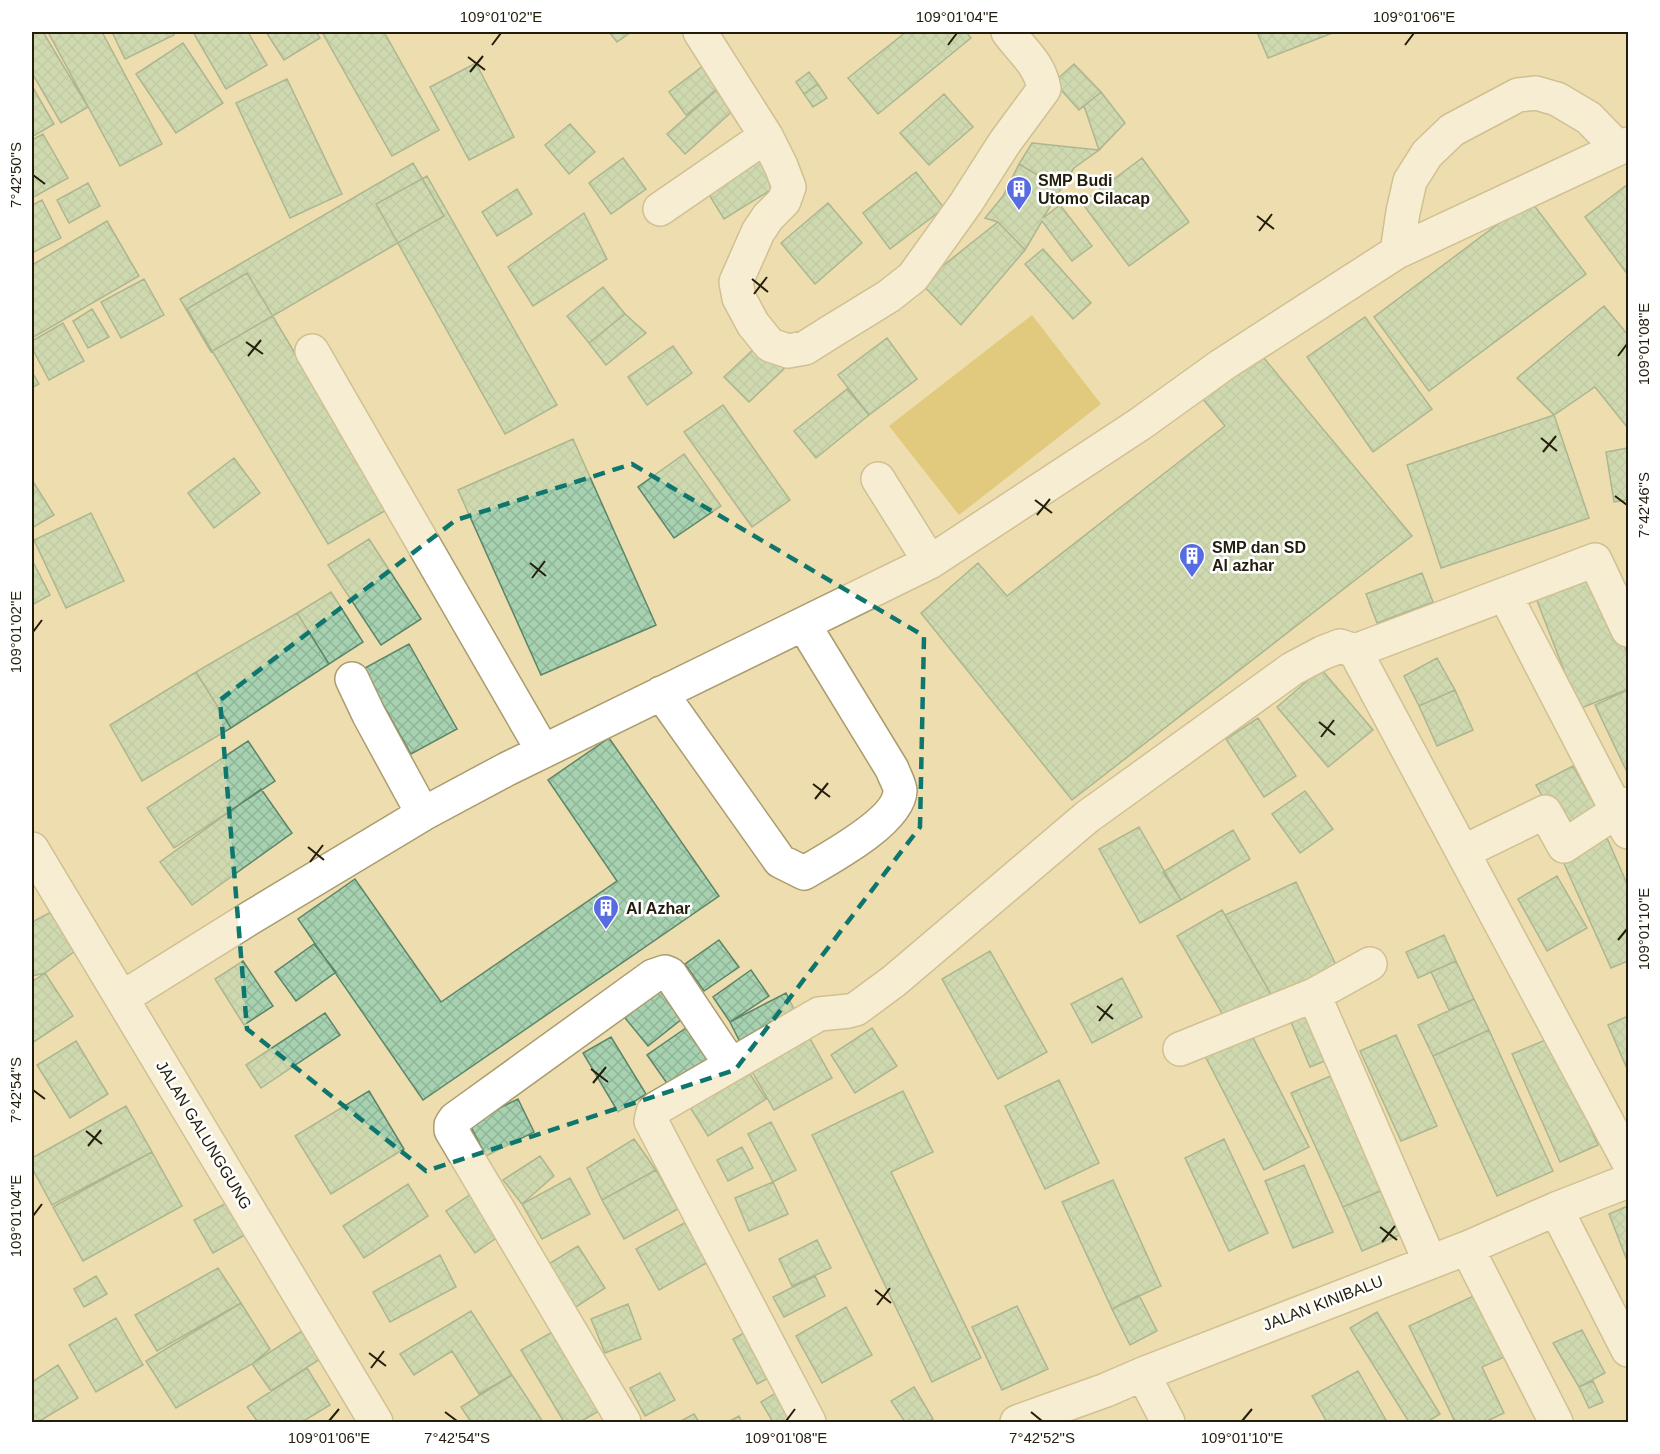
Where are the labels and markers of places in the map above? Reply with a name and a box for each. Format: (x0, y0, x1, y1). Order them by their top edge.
place label: SMP Budi Utomo Cilacap (1038, 172, 1150, 207)
building icon: SMP Budi Utomo Cilacap (1004, 174, 1034, 212)
place label: SMP dan SD Al azhar (1212, 539, 1306, 574)
building icon: SMP dan SD Al azhar (1177, 541, 1207, 579)
building icon: Al Azhar (591, 893, 621, 931)
place label: Al Azhar (626, 900, 690, 917)

